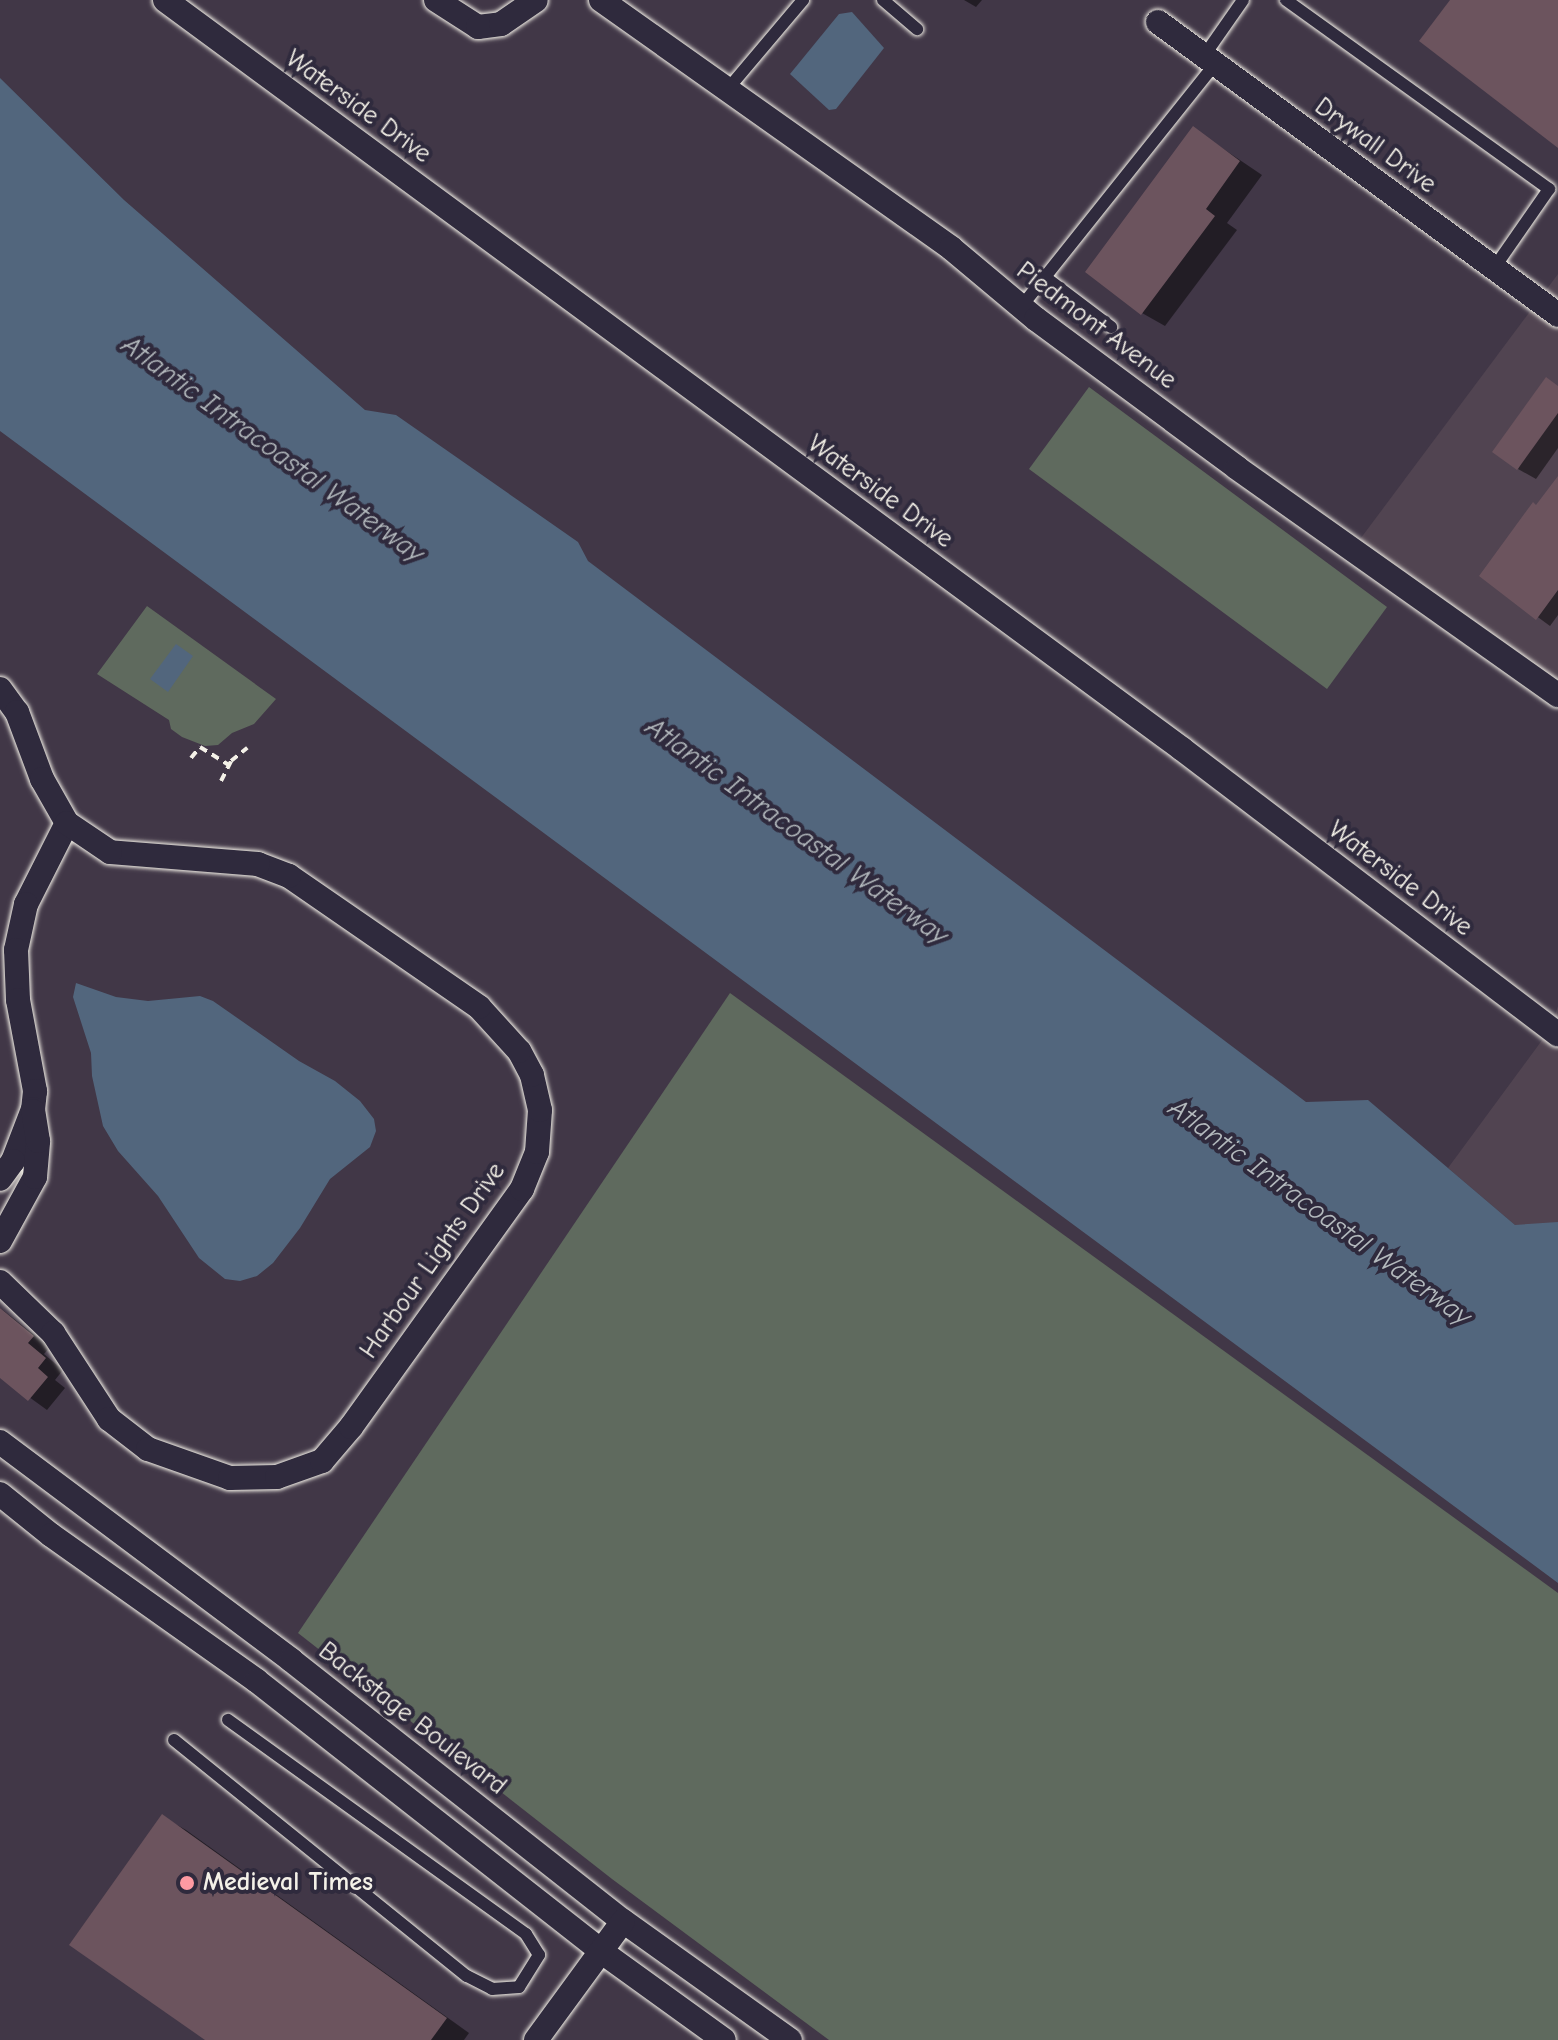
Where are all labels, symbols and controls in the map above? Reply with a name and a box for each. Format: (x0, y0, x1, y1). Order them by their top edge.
street label: Waterside Drive (279, 44, 437, 170)
street label: Drywall Drive (1308, 91, 1442, 201)
street label: Piedmont Avenue (1010, 256, 1182, 396)
water label: Atlantic Intracoastal Waterway (115, 328, 431, 570)
street label: Waterside Drive (801, 429, 959, 555)
water label: Atlantic Intracoastal Waterway (639, 710, 955, 952)
street label: Waterside Drive (1322, 815, 1478, 943)
water label: Atlantic Intracoastal Waterway (1162, 1091, 1478, 1333)
street label: Harbour Lights Drive (354, 1157, 512, 1365)
street label: Backstage Boulevard (312, 1636, 512, 1802)
place label: Medieval Times (203, 1867, 373, 1899)
marker: Medieval Times (178, 1874, 196, 1892)

